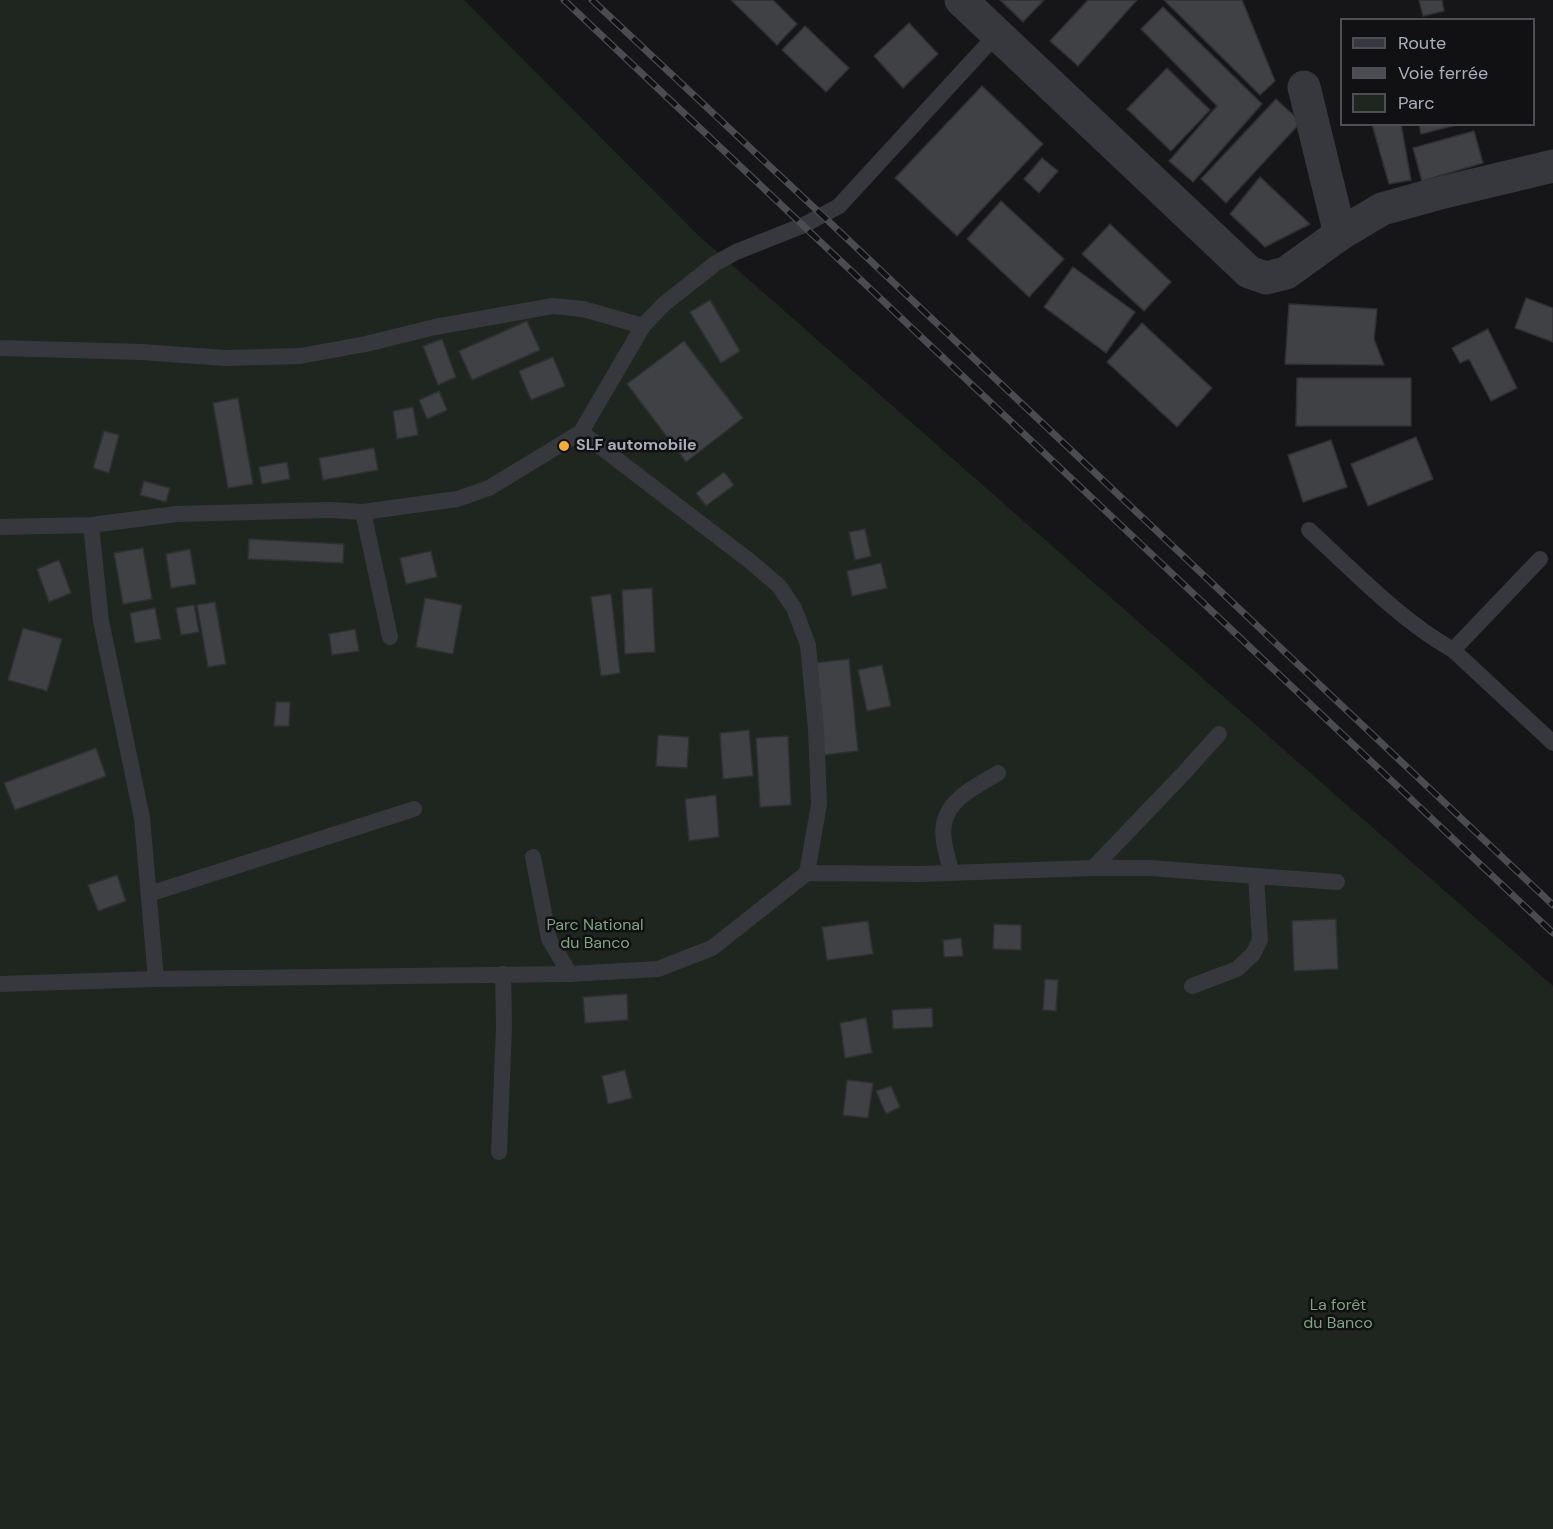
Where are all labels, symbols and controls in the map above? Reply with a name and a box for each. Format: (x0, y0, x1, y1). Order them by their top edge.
legend (1340, 18, 1535, 126)
text: Route (1398, 31, 1446, 55)
text: Voie ferrée (1398, 61, 1488, 85)
text: Parc (1398, 91, 1434, 115)
place label: SLF automobile (576, 436, 697, 456)
marker: SLF automobile (557, 439, 571, 453)
park label: Parc National du Banco (546, 916, 644, 954)
park label: La forêt du Banco (1303, 1296, 1373, 1334)

